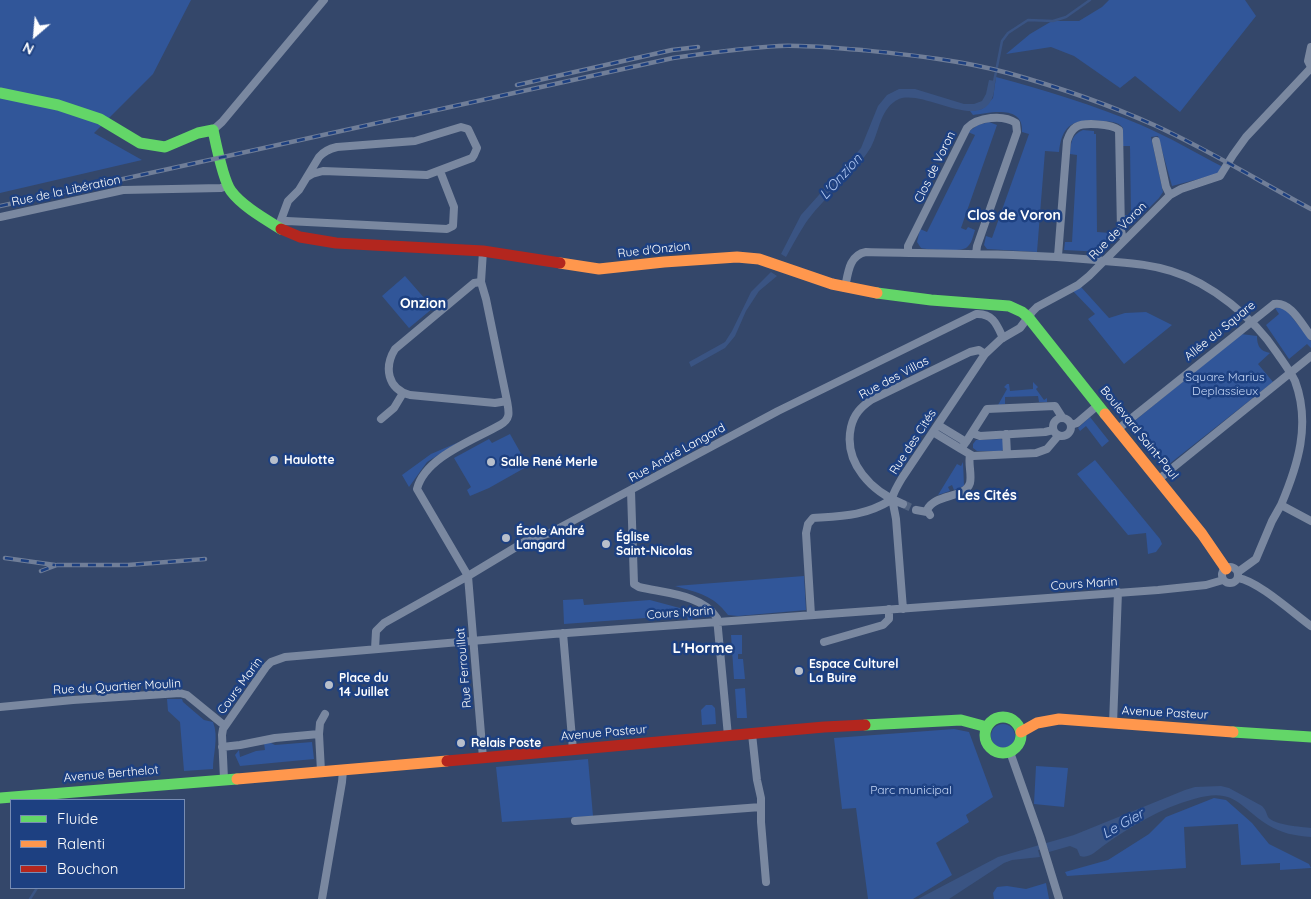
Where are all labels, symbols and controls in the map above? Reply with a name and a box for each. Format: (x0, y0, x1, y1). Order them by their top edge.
north arrow (10, 10, 60, 60)
text: N (20, 38, 37, 59)
street label: Clos de Voron (912, 129, 958, 205)
water label: L'Onzion (816, 151, 866, 203)
street label: Rue de la Libération (10, 172, 122, 210)
street label: Rue de Voron (1086, 199, 1150, 263)
district label: Clos de Voron (967, 208, 1061, 224)
street label: Rue d'Onzion (617, 239, 691, 261)
district label: Onzion (400, 296, 446, 312)
street label: Allée du Square (1182, 298, 1258, 364)
street label: Rue des Villas (857, 354, 931, 402)
park label: Square Marius Deplassieux (1185, 370, 1265, 398)
street label: Boulevard Saint-Paul (1097, 383, 1181, 483)
street label: Rue des Cités (887, 407, 939, 477)
street label: Rue André Langard (626, 420, 728, 486)
place label: Haulotte (284, 453, 335, 467)
marker: Haulotte (268, 454, 280, 466)
place label: Salle René Merle (501, 455, 598, 469)
marker: Salle René Merle (485, 456, 497, 468)
district label: Les Cités (957, 488, 1017, 504)
place label: École André Langard (516, 524, 585, 552)
place label: Église Saint-Nicolas (616, 530, 692, 558)
marker: École André Langard (500, 532, 512, 544)
marker: Église Saint-Nicolas (600, 538, 612, 550)
street label: Cours Marin (1050, 574, 1118, 594)
street label: Cours Marin (646, 603, 714, 623)
street label: Rue Ferrouillat (453, 627, 475, 709)
district label: L'Horme (673, 639, 733, 657)
street label: Cours Marin (215, 655, 265, 717)
place label: Espace Culturel La Buire (809, 657, 898, 685)
marker: Espace Culturel La Buire (793, 665, 805, 677)
place label: Place du 14 Juillet (339, 671, 389, 699)
street label: Rue du Quartier Moulin (53, 676, 181, 698)
marker: Place du 14 Juillet (323, 679, 335, 691)
street label: Avenue Pasteur (1121, 704, 1209, 722)
street label: Avenue Pasteur (560, 722, 648, 744)
place label: Relais Poste (471, 736, 541, 750)
marker: Relais Poste (455, 737, 467, 749)
street label: Avenue Berthelot (63, 763, 159, 785)
park label: Parc municipal (870, 783, 952, 797)
legend (10, 799, 185, 889)
water label: Le Gier (1099, 806, 1147, 842)
text: Fluide (57, 809, 98, 828)
text: Ralenti (57, 834, 105, 853)
text: Bouchon (57, 859, 118, 878)

